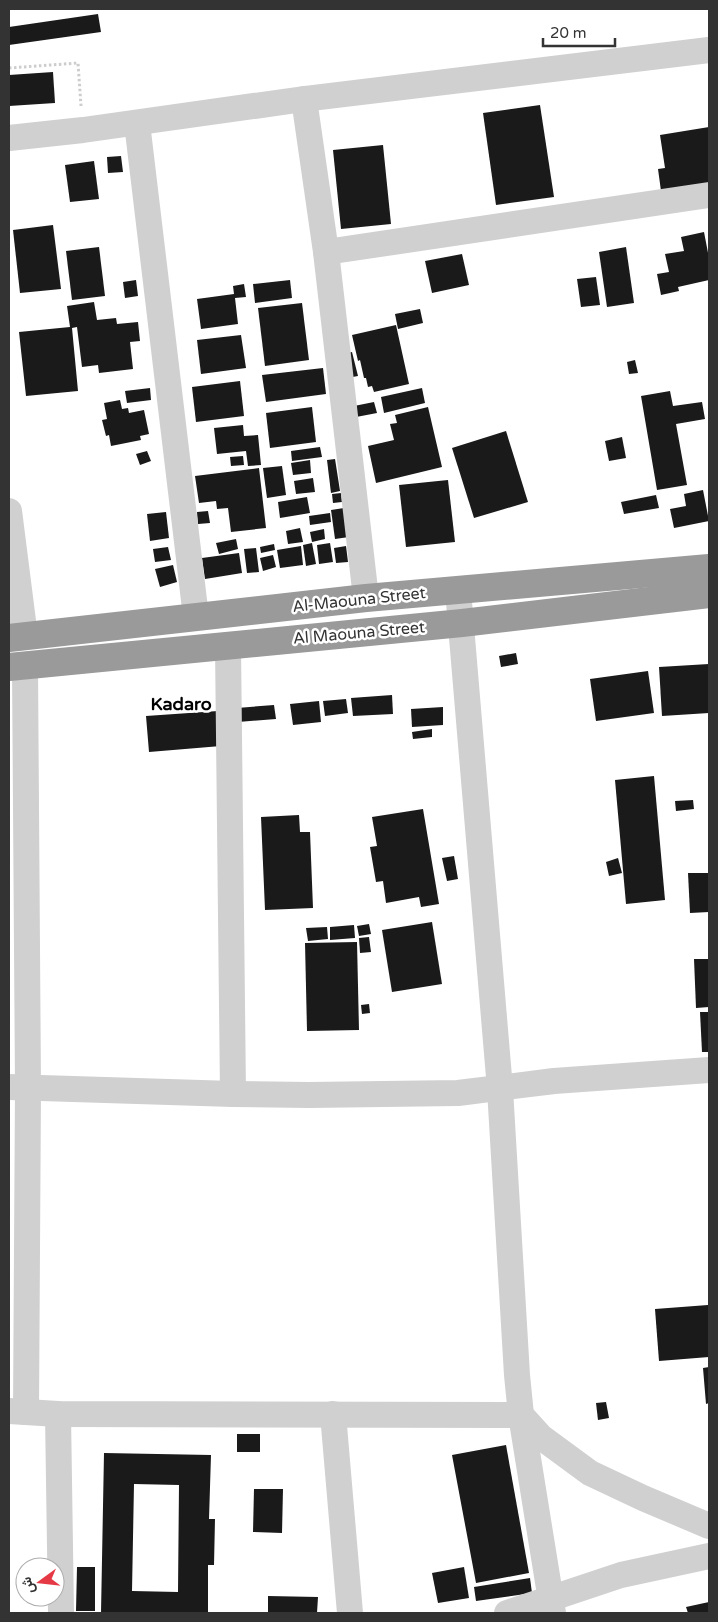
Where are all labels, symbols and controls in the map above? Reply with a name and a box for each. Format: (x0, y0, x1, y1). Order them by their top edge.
scale bar (543, 15, 616, 47)
text: 20 m (550, 24, 587, 42)
street label: Al-Maouna Street (291, 583, 427, 617)
street label: Al Maouna Street (292, 617, 426, 649)
district label: Kadaro (150, 693, 212, 715)
north arrow (15, 1557, 65, 1607)
text: ش (17, 1575, 38, 1596)

